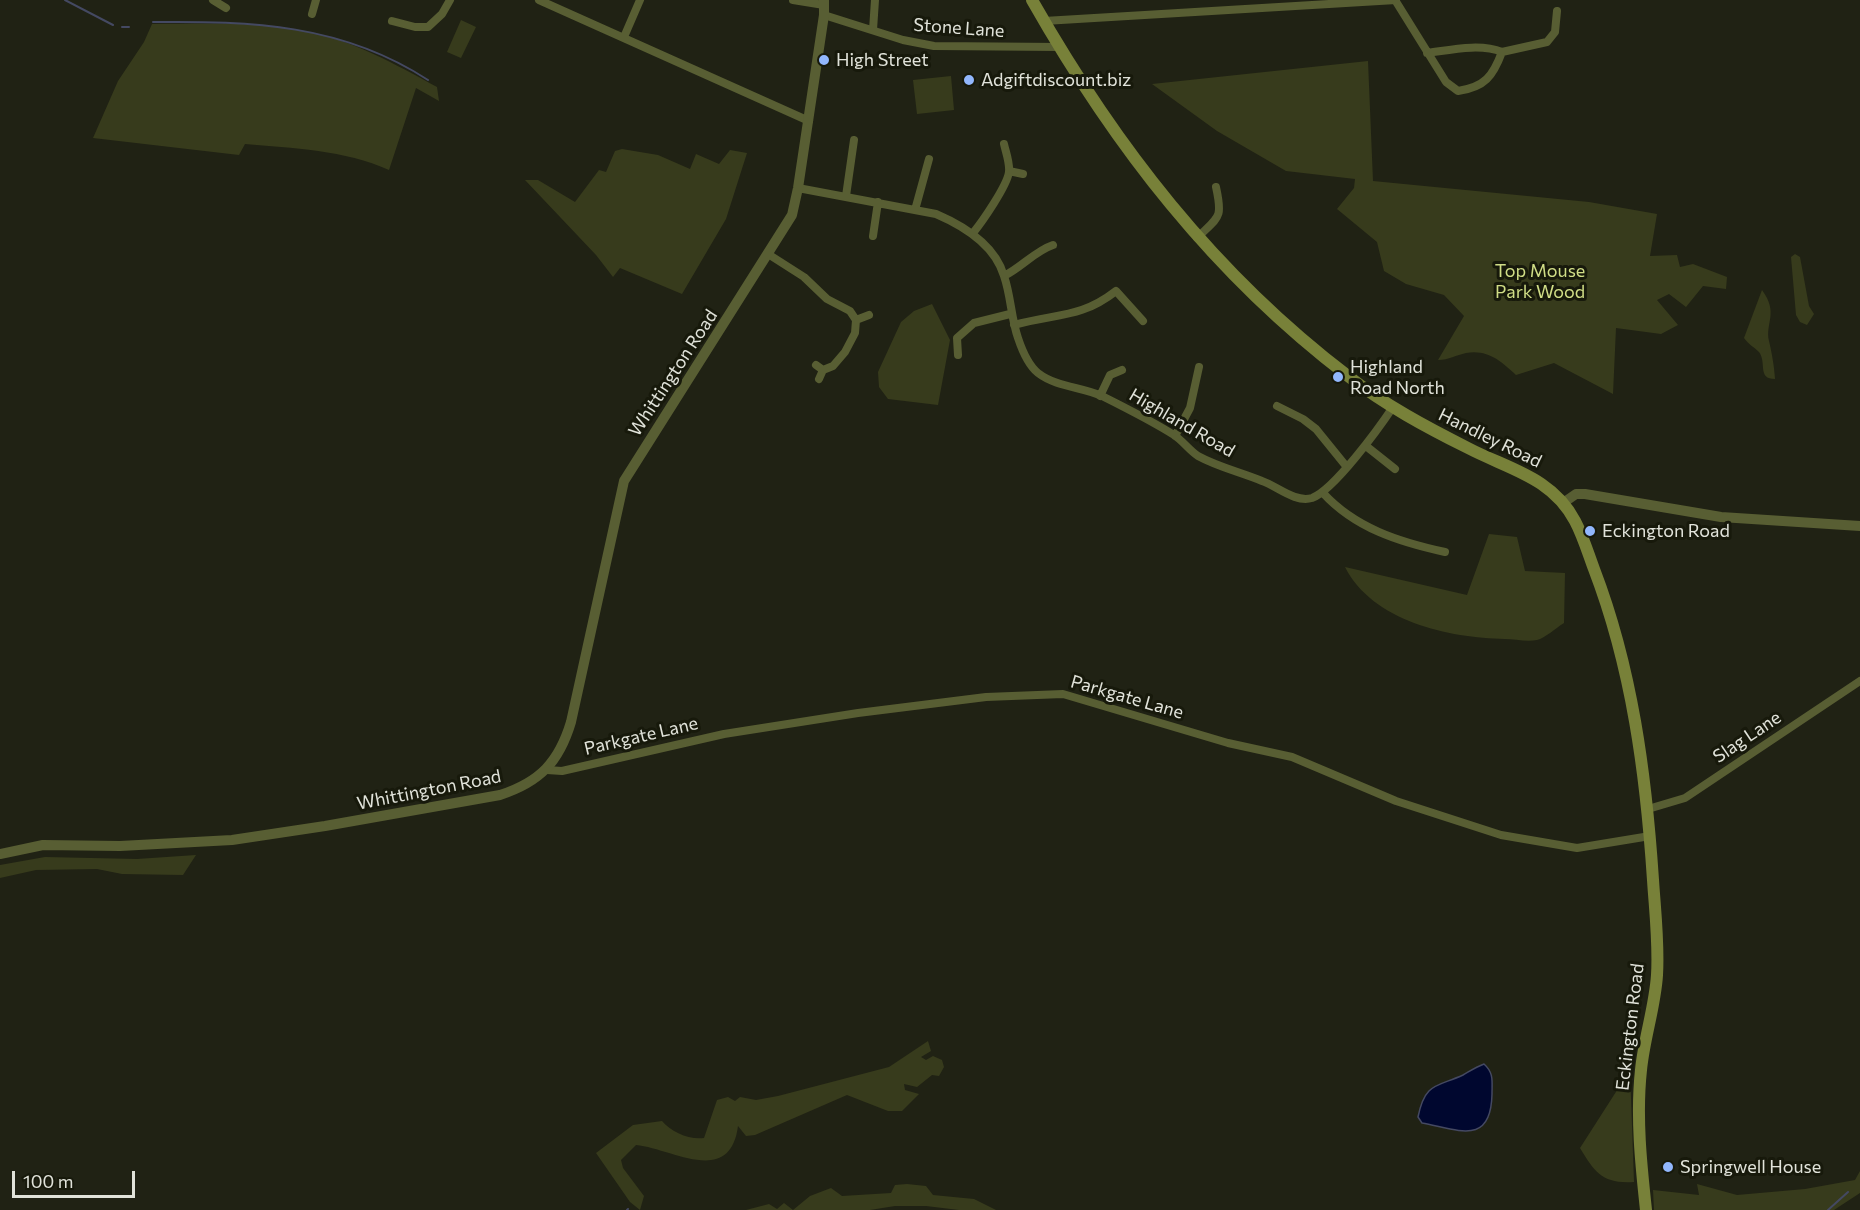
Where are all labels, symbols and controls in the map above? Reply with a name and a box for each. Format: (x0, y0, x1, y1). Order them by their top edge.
street label: Stone Lane (913, 14, 1005, 42)
place label: High Street (836, 49, 929, 71)
marker: High Street (817, 53, 831, 67)
place label: Adgiftdiscount.biz (981, 69, 1131, 91)
marker: Adgiftdiscount.biz (962, 73, 976, 87)
park label: Top Mouse Park Wood (1495, 260, 1585, 302)
street label: Whittington Road (624, 306, 722, 440)
place label: Highland Road North (1350, 356, 1445, 398)
marker: Highland Road North (1331, 370, 1345, 384)
street label: Highland Road (1125, 384, 1239, 462)
street label: Handley Road (1435, 404, 1545, 472)
place label: Eckington Road (1602, 520, 1730, 542)
marker: Eckington Road (1583, 524, 1597, 538)
street label: Parkgate Lane (1068, 671, 1186, 723)
street label: Slag Lane (1709, 706, 1785, 768)
street label: Parkgate Lane (582, 712, 700, 760)
street label: Whittington Road (355, 765, 503, 815)
street label: Eckington Road (1611, 962, 1649, 1092)
place label: Springwell House (1680, 1156, 1821, 1178)
scale bar (15, 1159, 138, 1197)
marker: Springwell House (1661, 1160, 1675, 1174)
text: 100 m (23, 1170, 73, 1192)

